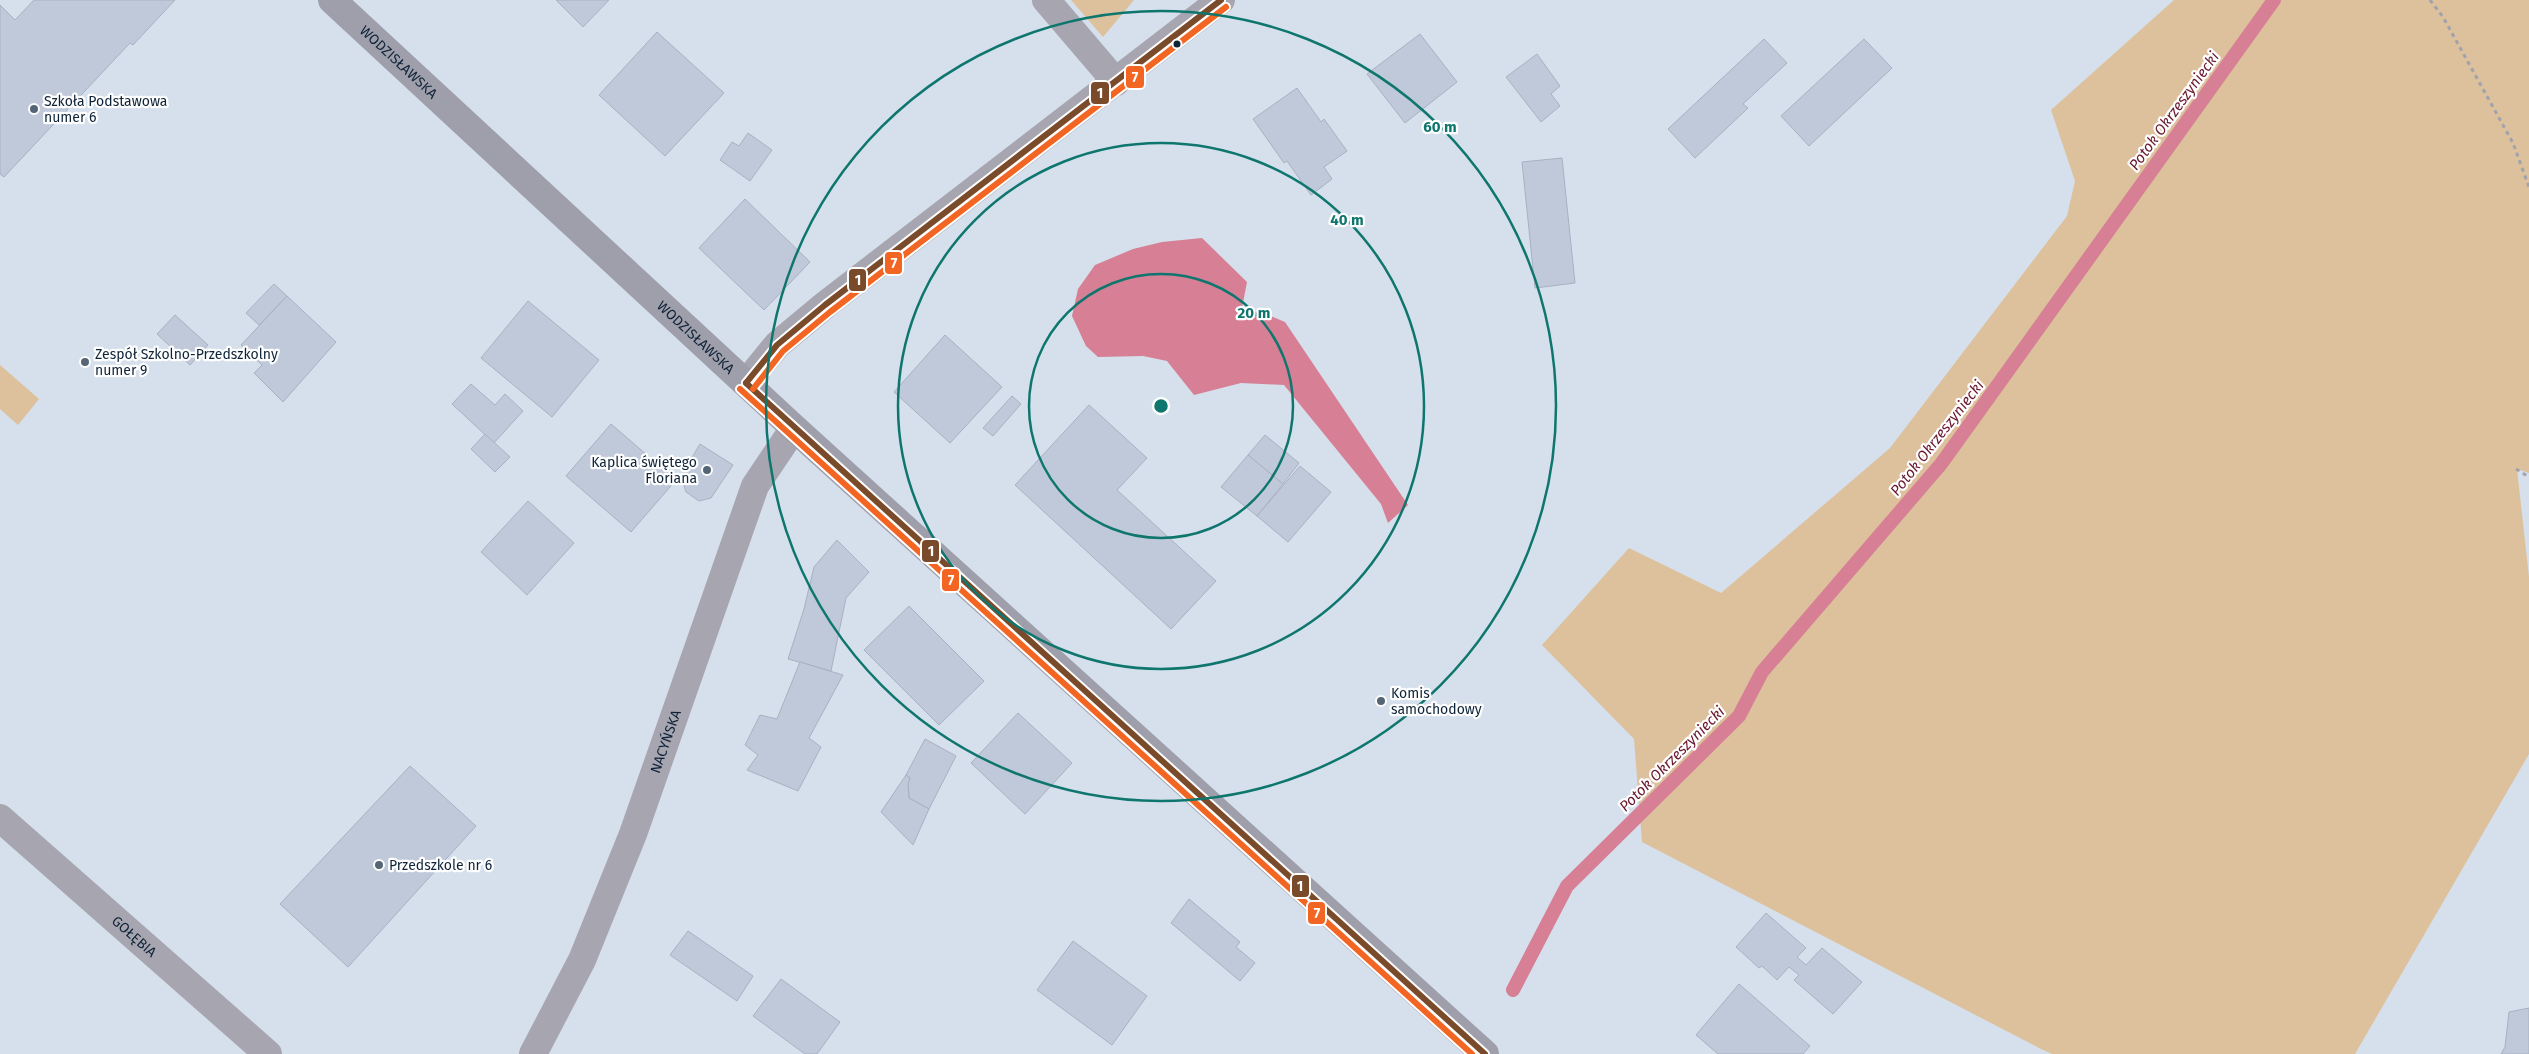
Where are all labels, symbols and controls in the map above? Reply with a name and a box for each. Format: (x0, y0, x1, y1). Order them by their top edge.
street label: WODZISŁAWSKA (356, 22, 441, 102)
unlabelled marker (1172, 39, 1182, 49)
water label: Potok Okrzeszyniecki (2125, 49, 2223, 173)
line badge: 7 (1125, 65, 1145, 89)
text: 7 (1132, 69, 1139, 86)
line badge: 1 (1090, 81, 1110, 105)
text: 1 (1097, 85, 1103, 102)
place label: Szkoła Podstawowa numer 6 (44, 93, 167, 126)
marker: Szkoła Podstawowa numer 6 (28, 103, 40, 115)
text: 60 m (1423, 118, 1457, 136)
text: 40 m (1330, 211, 1364, 229)
line badge: 7 (884, 251, 903, 275)
text: 7 (891, 255, 898, 272)
line badge: 1 (848, 268, 867, 292)
text: 1 (855, 272, 861, 289)
street label: WODZISŁAWSKA (653, 297, 738, 378)
text: 20 m (1238, 304, 1270, 322)
place label: Zespół Szkolno-Przedszkolny numer 9 (95, 346, 278, 379)
marker: Zespół Szkolno-Przedszkolny numer 9 (79, 356, 91, 368)
water label: Potok Okrzeszyniecki (1886, 377, 1988, 499)
centre of rings (1152, 397, 1170, 415)
place label: Kaplica świętego Floriana (591, 454, 697, 487)
marker: Kaplica świętego Floriana (701, 464, 713, 476)
line badge: 1 (921, 539, 940, 563)
text: 1 (928, 543, 934, 560)
line badge: 7 (941, 568, 960, 592)
text: 7 (948, 572, 955, 589)
place label: Komis samochodowy (1391, 685, 1482, 718)
marker: Komis samochodowy (1375, 695, 1387, 707)
water label: Potok Okrzeszyniecki (1616, 703, 1728, 815)
street label: NACYŃSKA (647, 708, 685, 776)
place label: Przedszkole nr 6 (389, 857, 492, 874)
marker: Przedszkole nr 6 (373, 859, 385, 871)
line badge: 1 (1291, 874, 1310, 898)
text: 1 (1297, 878, 1303, 895)
line badge: 7 (1307, 901, 1326, 925)
text: 7 (1314, 905, 1321, 922)
street label: GOŁĘBIA (108, 912, 160, 961)

